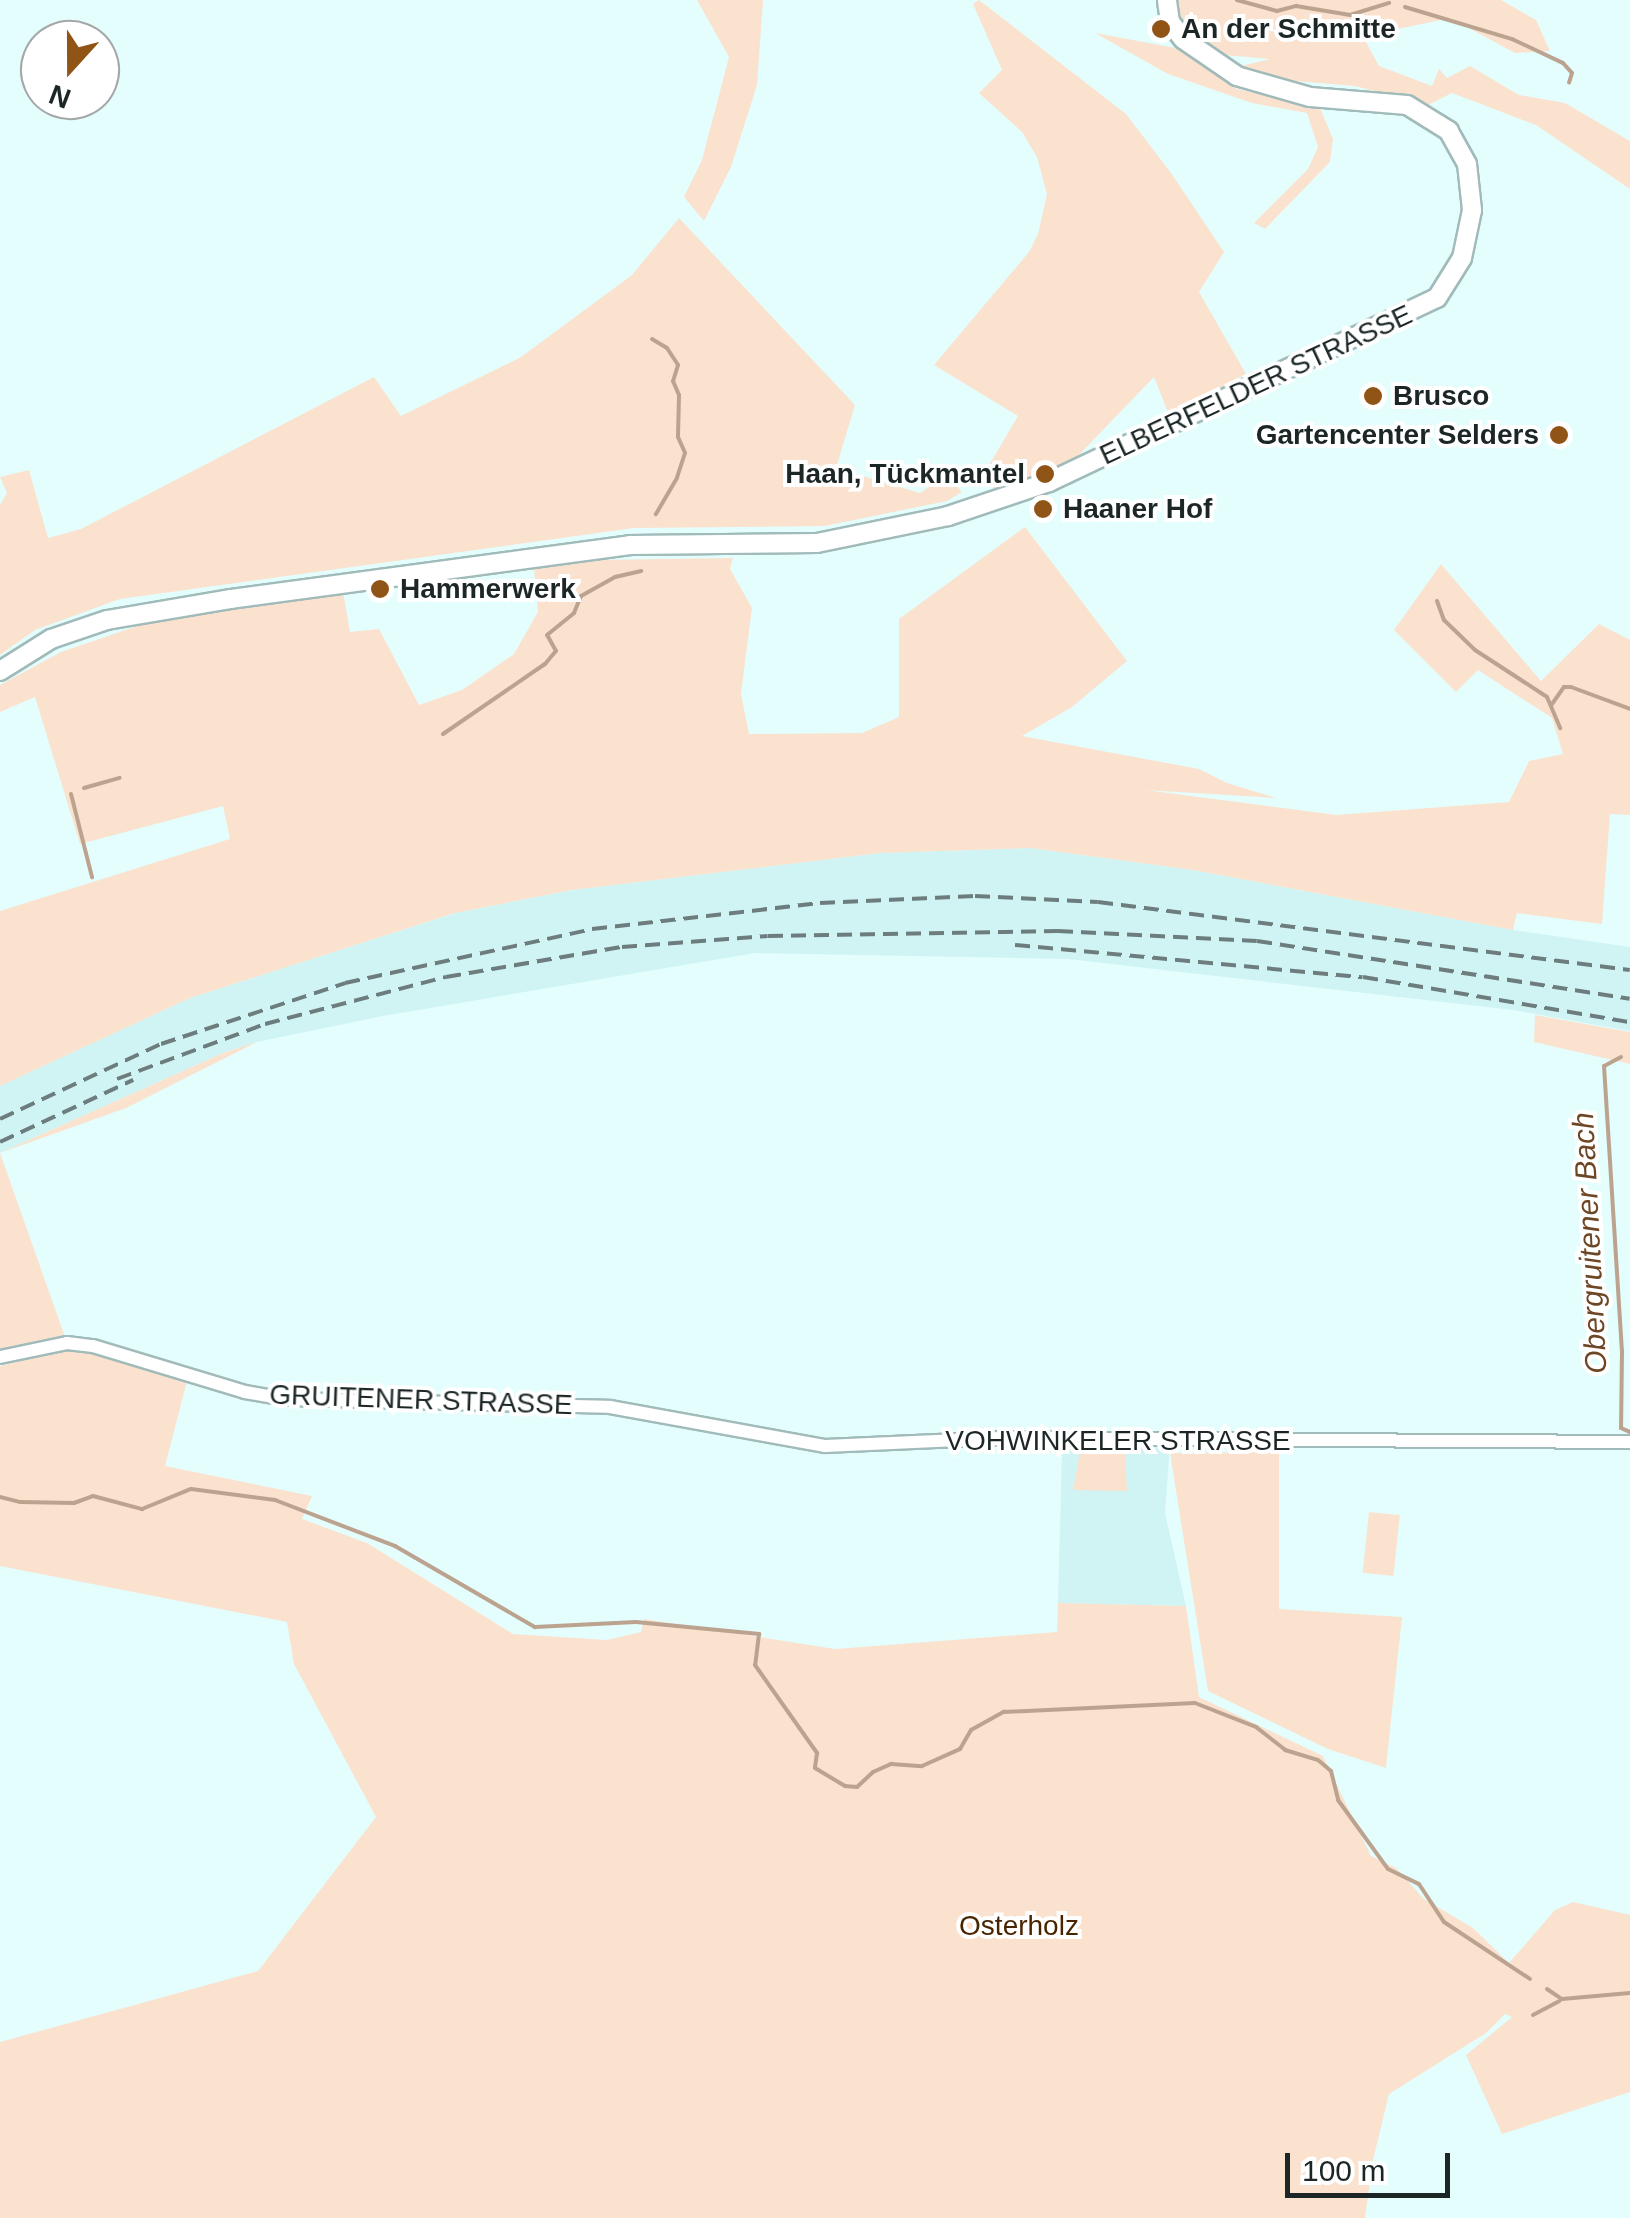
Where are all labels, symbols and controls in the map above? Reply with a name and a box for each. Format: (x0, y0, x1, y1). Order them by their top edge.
place label: An der Schmitte (1181, 12, 1396, 46)
marker: An der Schmitte (1150, 18, 1172, 40)
north arrow (20, 20, 120, 120)
text: N (45, 79, 75, 115)
street label: ELBERFELDER STRASSE (1094, 298, 1418, 472)
place label: Brusco (1393, 379, 1489, 413)
marker: Brusco (1362, 385, 1384, 407)
place label: Gartencenter Selders (1256, 418, 1539, 452)
marker: Gartencenter Selders (1548, 424, 1570, 446)
place label: Haan, Tückmantel (785, 457, 1025, 491)
marker: Haan, Tückmantel (1034, 463, 1056, 485)
place label: Haaner Hof (1063, 492, 1212, 526)
marker: Haaner Hof (1032, 498, 1054, 520)
place label: Hammerwerk (400, 572, 576, 606)
marker: Hammerwerk (369, 578, 391, 600)
water label: Obergruitener Bach (1565, 1111, 1615, 1375)
street label: GRUITENER STRASSE (269, 1378, 573, 1422)
street label: VOHWINKELER STRASSE (945, 1424, 1291, 1458)
park label: Osterholz (959, 1909, 1079, 1943)
scale bar (1290, 2133, 1455, 2195)
text: 100 m (1302, 2154, 1385, 2187)

